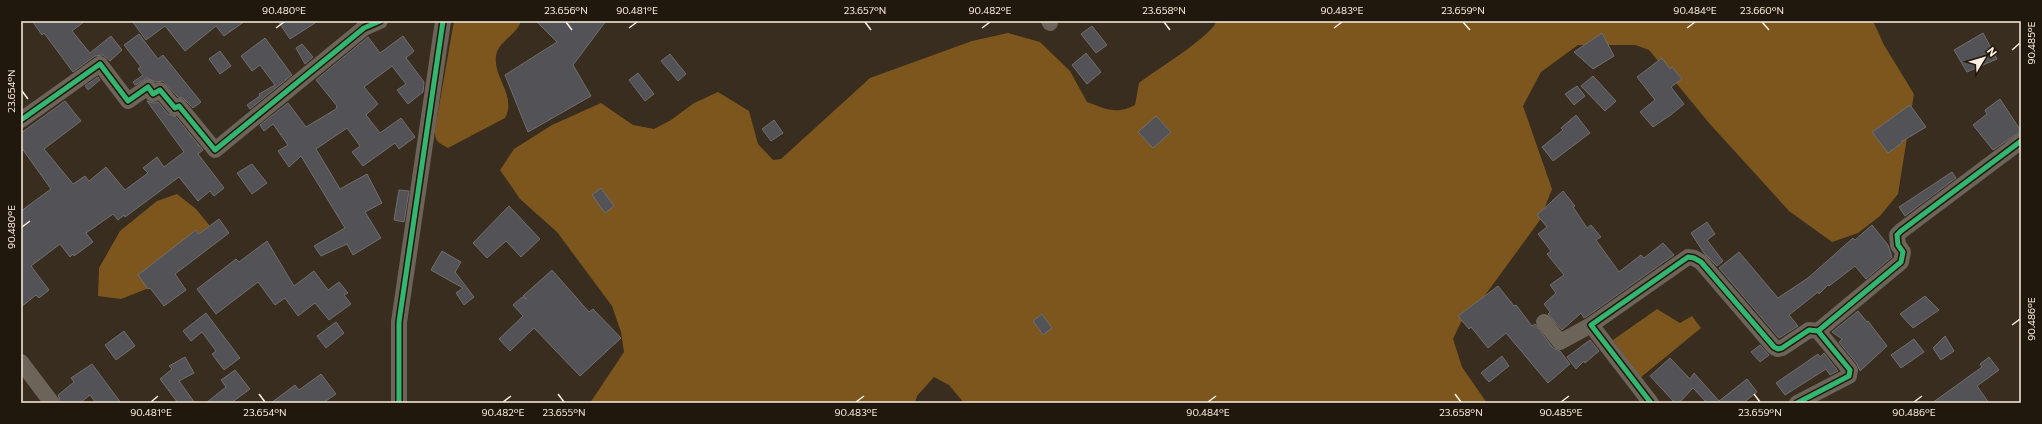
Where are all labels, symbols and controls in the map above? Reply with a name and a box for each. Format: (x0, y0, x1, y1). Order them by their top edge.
text: 90.480°E (262, 4, 306, 16)
text: 23.656°N (544, 4, 588, 16)
text: 90.481°E (616, 4, 658, 16)
text: 23.657°N (844, 4, 886, 16)
text: 90.482°E (969, 4, 1012, 16)
text: 23.658°N (1142, 4, 1186, 16)
text: 90.483°E (1320, 4, 1364, 16)
text: 23.659°N (1441, 4, 1485, 16)
text: 90.484°E (1673, 4, 1717, 16)
text: 23.660°N (1740, 4, 1784, 16)
text: 90.485°E (2025, 21, 2037, 65)
north arrow (1964, 38, 2004, 78)
text: N (1985, 44, 2000, 59)
text: 23.654°N (5, 69, 17, 113)
text: 90.480°E (5, 205, 17, 249)
text: 90.486°E (2025, 297, 2037, 341)
text: 90.481°E (130, 406, 172, 418)
text: 23.654°N (243, 406, 287, 418)
text: 90.482°E (482, 406, 525, 418)
text: 23.655°N (542, 406, 586, 418)
text: 90.483°E (834, 406, 878, 418)
text: 90.484°E (1186, 406, 1230, 418)
text: 23.658°N (1439, 406, 1483, 418)
text: 90.485°E (1539, 406, 1583, 418)
text: 23.659°N (1738, 406, 1782, 418)
text: 90.486°E (1892, 406, 1936, 418)

